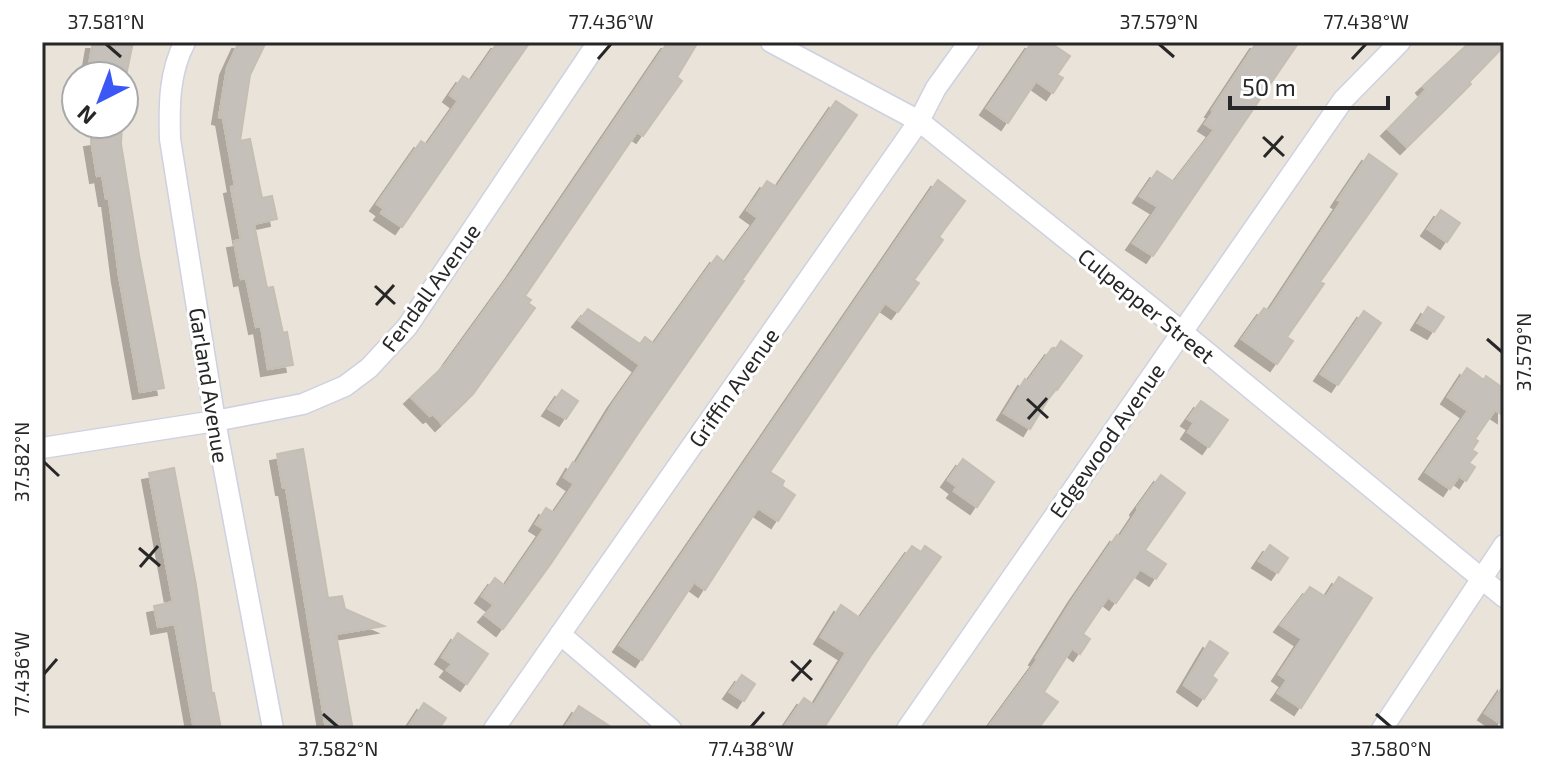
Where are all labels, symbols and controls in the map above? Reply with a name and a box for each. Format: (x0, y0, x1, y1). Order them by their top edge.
text: 37.581°N (67, 9, 145, 33)
text: 77.436°W (568, 9, 654, 33)
text: 37.579°N (1120, 9, 1198, 33)
text: 77.438°W (1323, 9, 1409, 33)
north arrow (60, 60, 140, 140)
scale bar (1230, 60, 1388, 110)
text: 50 m (1242, 72, 1296, 101)
text: N (71, 101, 101, 131)
street label: Fendall Avenue (375, 218, 485, 356)
street label: Culpepper Street (1074, 242, 1220, 368)
street label: Garland Avenue (185, 306, 235, 464)
text: 37.579°N (1511, 313, 1535, 391)
street label: Griffin Avenue (682, 322, 784, 452)
street label: Edgewood Avenue (1043, 358, 1169, 522)
text: 37.582°N (9, 422, 33, 502)
text: 77.436°W (9, 631, 33, 717)
text: 37.582°N (298, 736, 378, 760)
text: 77.438°W (708, 736, 794, 760)
text: 37.580°N (1350, 736, 1432, 760)

